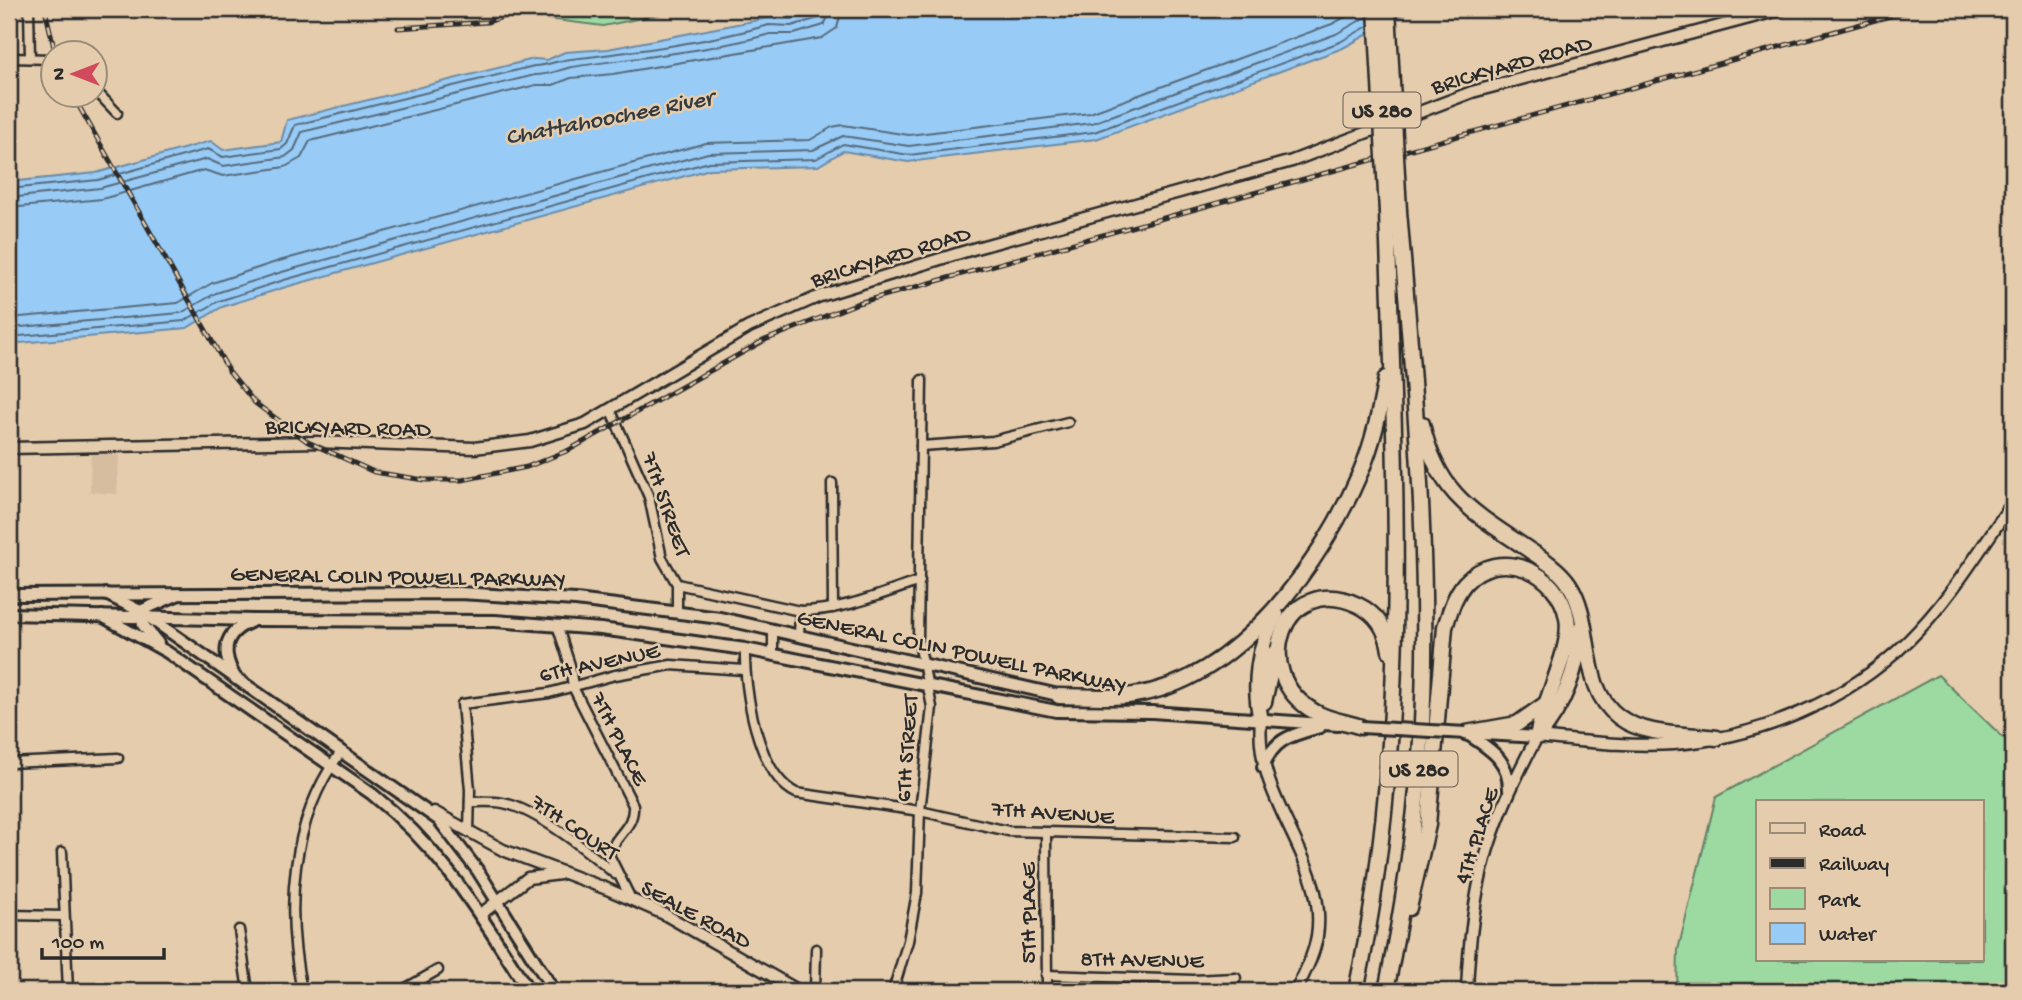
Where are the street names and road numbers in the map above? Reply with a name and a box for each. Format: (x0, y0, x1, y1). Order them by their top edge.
street label: BRICKYARD ROAD (1428, 30, 1596, 102)
road number: US 280 (1344, 92, 1420, 128)
street label: BRICKYARD ROAD (807, 221, 975, 296)
street label: BRICKYARD ROAD (264, 415, 432, 444)
street label: 7TH STREET (634, 449, 695, 562)
street label: GENERAL COLIN POWELL PARKWAY (230, 562, 566, 595)
street label: GENERAL COLIN POWELL PARKWAY (794, 605, 1128, 702)
street label: 6TH AVENUE (537, 638, 664, 690)
street label: 7TH PLACE (583, 688, 654, 792)
street label: 6TH STREET (891, 692, 926, 803)
road number: US 280 (1380, 752, 1458, 786)
street label: 4TH PLACE (1450, 783, 1507, 888)
street label: 7TH COURT (524, 789, 624, 869)
street label: 7TH AVENUE (990, 797, 1117, 832)
street label: 5TH PLACE (1017, 861, 1044, 964)
street label: SEALE ROAD (635, 876, 756, 957)
street label: 8TH AVENUE (1080, 947, 1205, 976)

